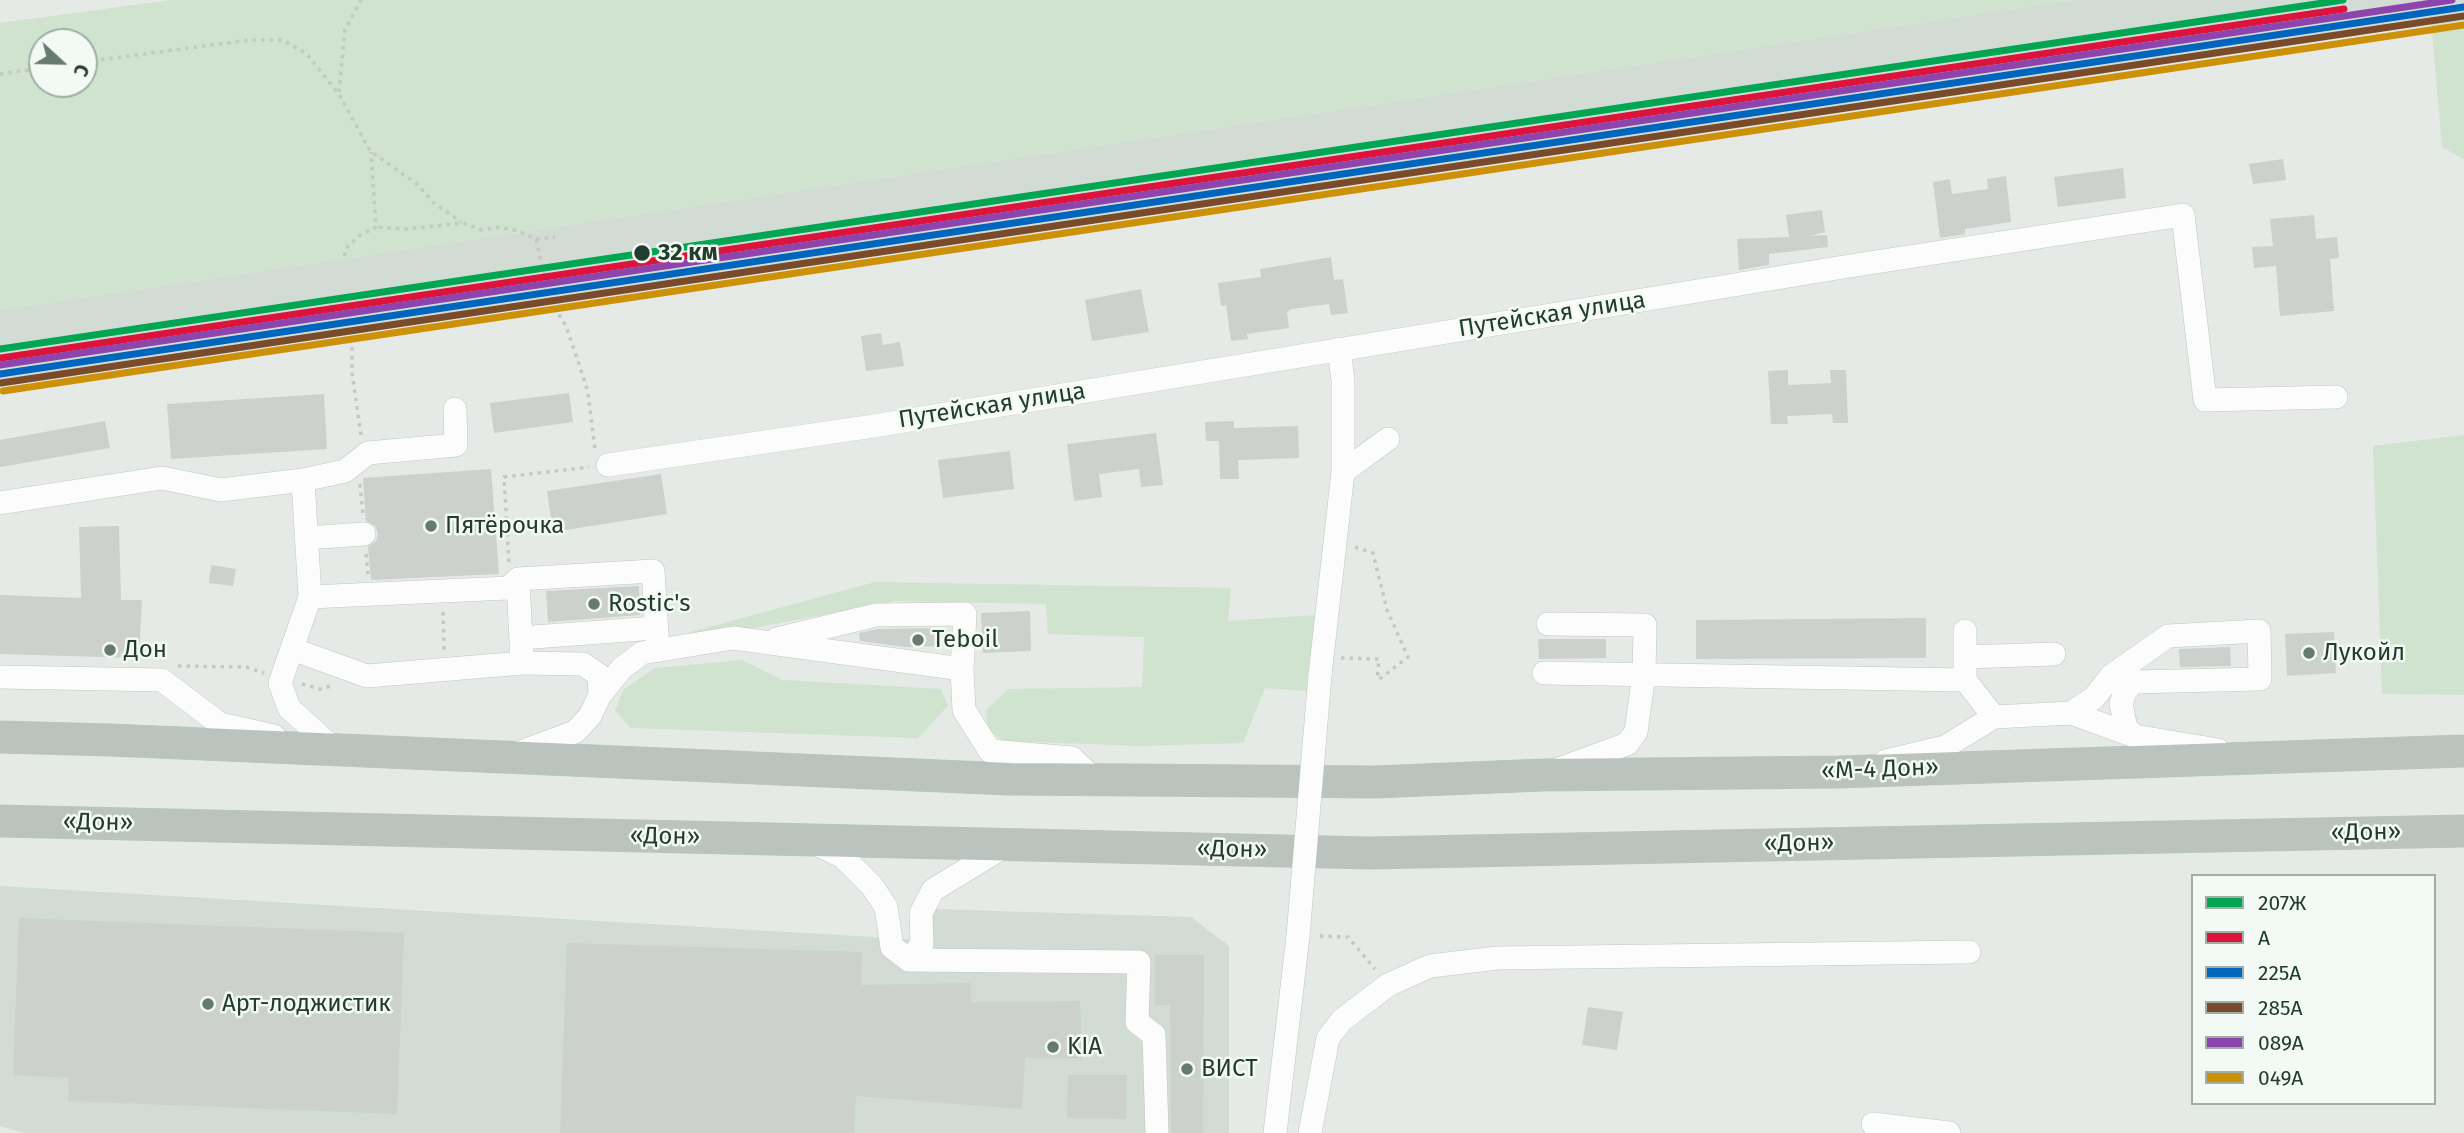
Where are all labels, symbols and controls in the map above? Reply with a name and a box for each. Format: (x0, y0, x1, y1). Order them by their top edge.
north arrow (28, 28, 98, 98)
text: С (68, 61, 94, 80)
place label: 32 км (658, 239, 718, 267)
marker: 32 км (632, 243, 652, 263)
street label: Путейская улица (1457, 286, 1647, 344)
street label: Путейская улица (897, 377, 1087, 435)
place label: Пятёрочка (445, 512, 564, 540)
marker: Пятёрочка (423, 518, 439, 534)
place label: Rostic's (608, 590, 691, 618)
marker: Rostic's (586, 596, 602, 612)
place label: Teboil (932, 626, 998, 654)
marker: Teboil (910, 632, 926, 648)
place label: Дон (124, 636, 167, 664)
place label: Лукойл (2323, 639, 2405, 667)
marker: Дон (102, 642, 118, 658)
marker: Лукойл (2301, 645, 2317, 661)
street label: «М-4 Дон» (1821, 754, 1939, 786)
street label: «Дон» (63, 808, 133, 838)
street label: «Дон» (2331, 818, 2401, 848)
street label: «Дон» (630, 822, 700, 852)
street label: «Дон» (1764, 829, 1834, 859)
street label: «Дон» (1197, 835, 1267, 865)
legend (2191, 874, 2436, 1105)
text: 207Ж (2258, 890, 2306, 916)
text: A (2258, 925, 2270, 951)
text: 225А (2258, 960, 2301, 986)
place label: Арт-лоджистик (222, 990, 391, 1018)
text: 285А (2258, 995, 2303, 1021)
marker: Арт-лоджистик (200, 996, 216, 1012)
text: 089А (2258, 1030, 2304, 1056)
place label: KIA (1067, 1033, 1102, 1061)
marker: KIA (1045, 1039, 1061, 1055)
place label: ВИСТ (1201, 1055, 1258, 1083)
marker: ВИСТ (1179, 1061, 1195, 1077)
text: 049А (2258, 1065, 2303, 1091)

